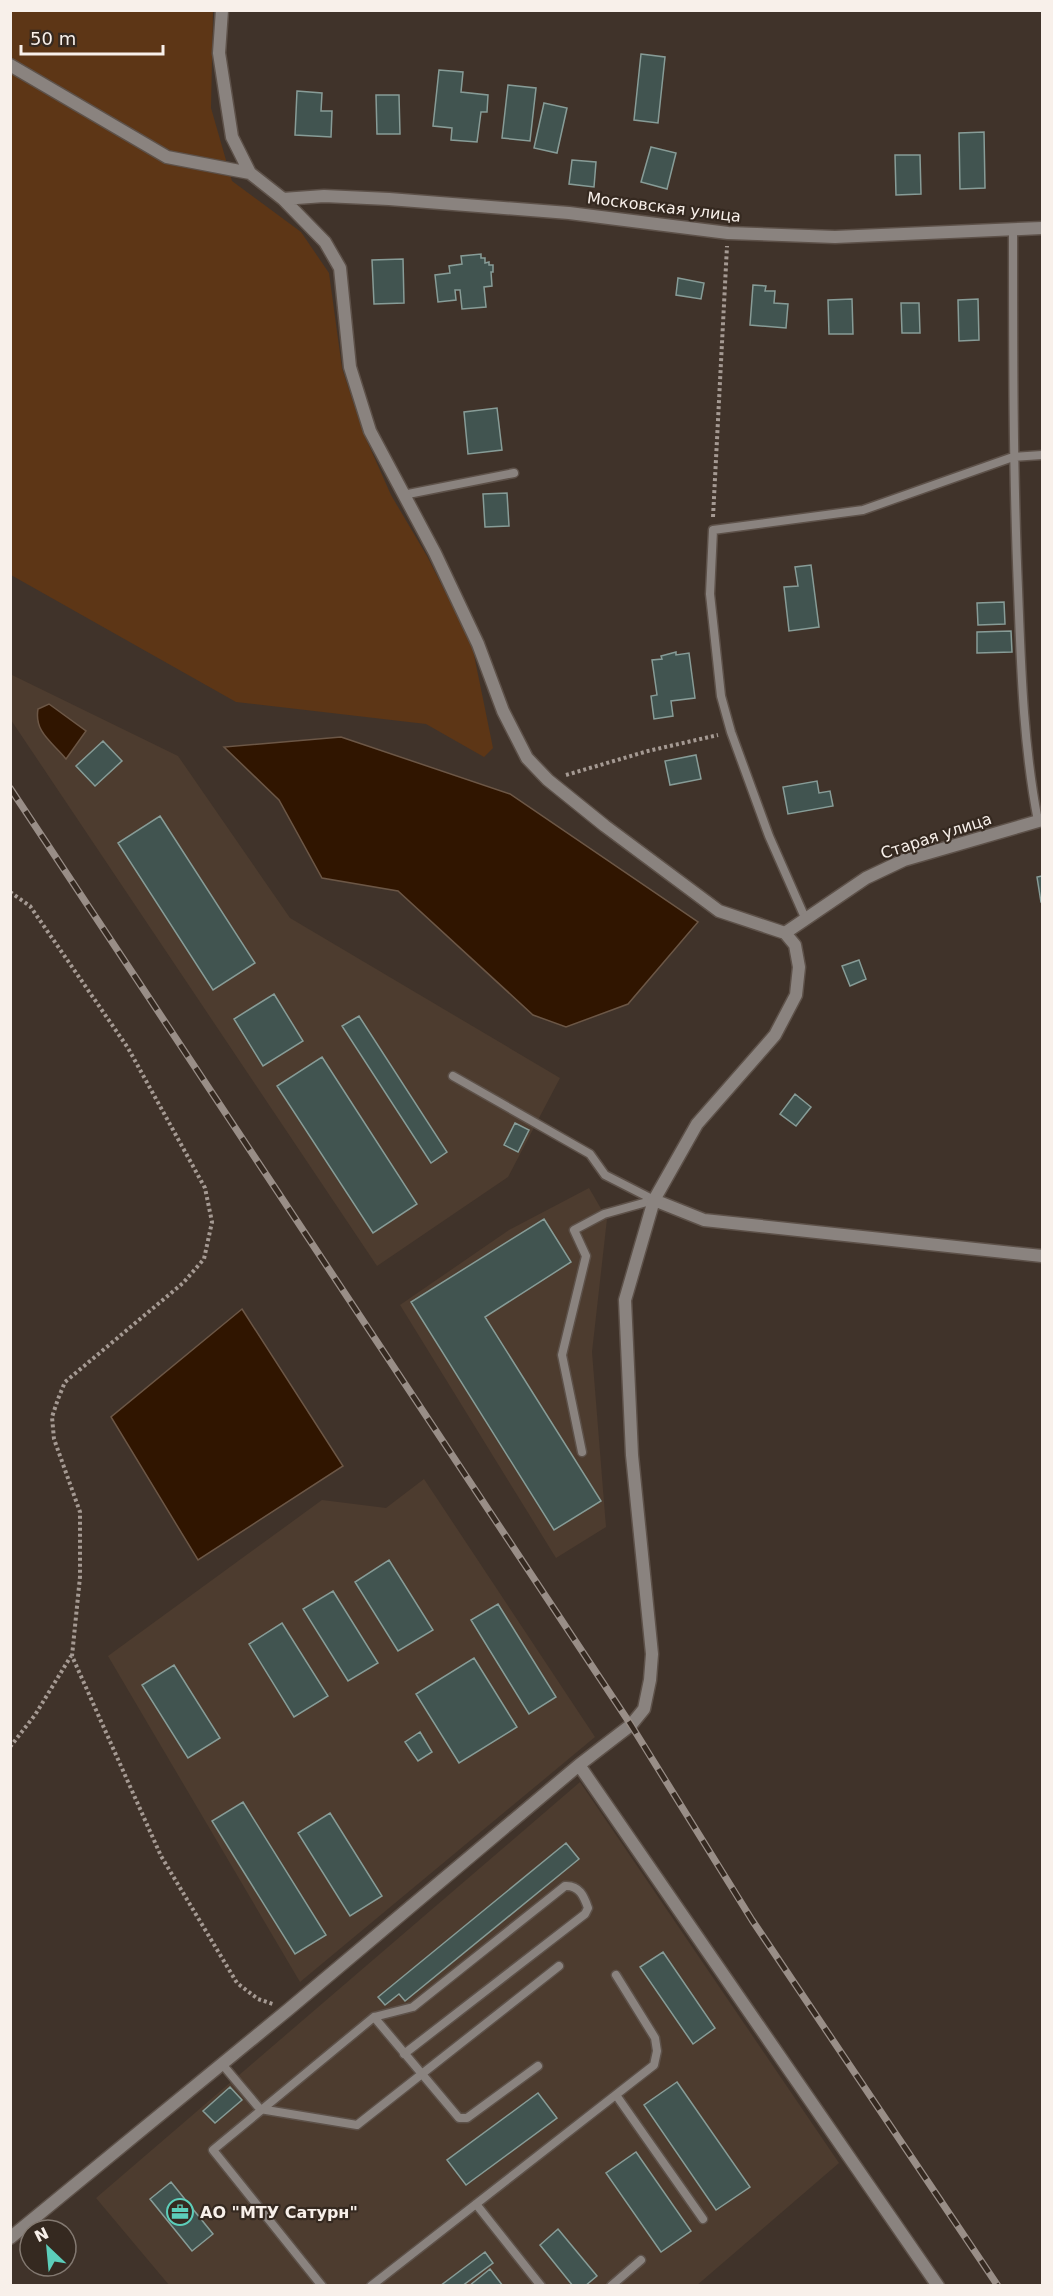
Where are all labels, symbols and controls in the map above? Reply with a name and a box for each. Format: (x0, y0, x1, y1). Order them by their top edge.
scale bar (21, 18, 164, 56)
text: 50 m (30, 28, 76, 49)
street label: Московская улица (586, 188, 742, 226)
street label: Старая улица (878, 809, 994, 863)
office icon: АО "МТУ Сатурн" (165, 2197, 195, 2227)
place label: АО "МТУ Сатурн" (200, 2203, 358, 2222)
north arrow (18, 2218, 78, 2278)
text: N (31, 2223, 52, 2246)

